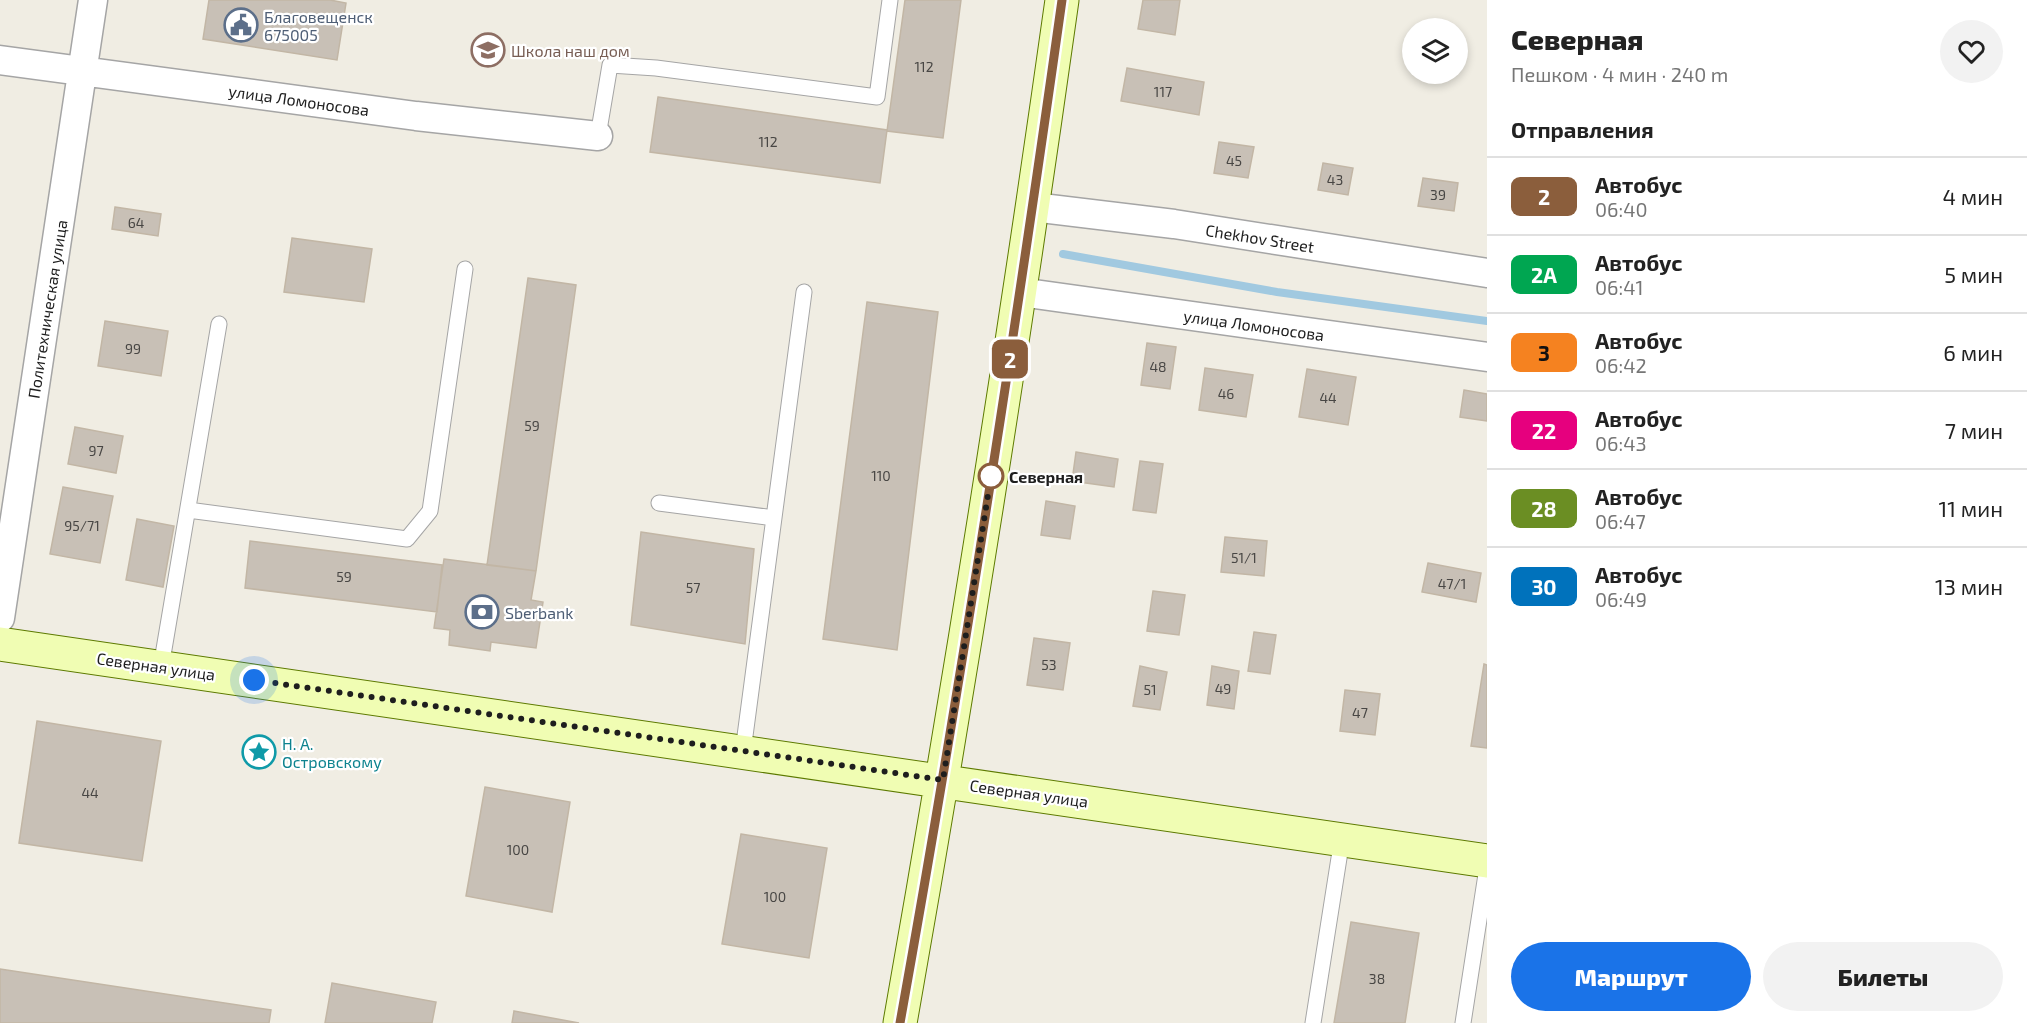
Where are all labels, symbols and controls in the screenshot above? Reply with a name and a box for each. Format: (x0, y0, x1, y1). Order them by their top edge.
public building icon: Благовещенск 675005 (223, 7, 259, 43)
place label: Благовещенск 675005 (264, 7, 373, 44)
map controls (1402, 18, 1468, 84)
button: layers (1402, 18, 1468, 84)
button: heart (1940, 20, 2003, 83)
text: Северная (1511, 22, 1643, 56)
school or university icon: Школа наш дом (470, 32, 506, 68)
place label: Школа наш дом (511, 41, 630, 60)
house number: 112 (914, 58, 934, 75)
text: Пешком · 4 мин · 240 m (1511, 62, 1728, 86)
street label: улица Ломоносова (227, 81, 371, 120)
house number: 117 (1154, 83, 1172, 100)
text: Отправления (1511, 116, 1654, 142)
house number: 112 (758, 133, 778, 150)
house number: 45 (1226, 152, 1242, 169)
house number: 43 (1327, 171, 1343, 188)
text: Автобус (1595, 171, 1683, 197)
text: 4 мин (1942, 183, 2003, 209)
text: 2 (1538, 184, 1550, 209)
house number: 39 (1430, 186, 1446, 203)
text: 06:40 (1595, 197, 1648, 221)
house number: 64 (128, 214, 144, 231)
street label: Политехническая улица (23, 218, 72, 400)
street label: Chekhov Street (1204, 220, 1316, 256)
text: Автобус (1595, 249, 1683, 275)
text: 5 мин (1944, 261, 2003, 287)
text: 2А (1531, 262, 1557, 287)
text: 06:41 (1595, 275, 1643, 299)
street label: улица Ломоносова (1182, 306, 1326, 345)
text: Автобус (1595, 327, 1683, 353)
text: 6 мин (1943, 339, 2003, 365)
house number: 99 (125, 340, 141, 357)
line badge: 2 (990, 340, 1030, 378)
text: 3 (1538, 340, 1550, 365)
text: 2 (1004, 347, 1016, 372)
text: 06:42 (1595, 353, 1647, 377)
house number: 48 (1149, 358, 1167, 375)
house number: 46 (1218, 385, 1234, 402)
house number: 44 (1319, 389, 1337, 406)
text: Автобус (1595, 405, 1683, 431)
house number: 59 (524, 417, 540, 434)
text: 7 мин (1945, 417, 2003, 443)
text: 22 (1532, 418, 1556, 443)
text: 06:43 (1595, 431, 1647, 455)
house number: 97 (88, 442, 104, 459)
marker: Северная (978, 463, 1004, 489)
house number: 110 (871, 467, 891, 484)
place label: Северная (1009, 467, 1083, 486)
text: Автобус (1595, 483, 1683, 509)
text: 11 мин (1938, 495, 2003, 521)
text: 28 (1531, 496, 1557, 521)
text: 06:47 (1595, 509, 1646, 533)
house number: 95/71 (64, 517, 100, 534)
house number: 51/1 (1231, 549, 1257, 566)
text: Автобус (1595, 561, 1683, 587)
house number: 59 (336, 568, 352, 585)
text: 13 мин (1935, 573, 2003, 599)
text: 30 (1531, 574, 1557, 599)
house number: 47/1 (1438, 575, 1466, 592)
house number: 57 (686, 579, 700, 596)
text: 06:49 (1595, 587, 1647, 611)
bank icon: Sberbank (464, 594, 500, 630)
place label: Sberbank (505, 603, 573, 622)
street label: Северная улица (95, 648, 217, 685)
house number: 53 (1041, 656, 1057, 673)
your location (239, 665, 269, 695)
house number: 49 (1215, 680, 1231, 697)
house number: 51 (1143, 681, 1157, 698)
house number: 47 (1352, 704, 1368, 721)
place icon: Н. А. Островскому (241, 734, 277, 770)
place label: Н. А. Островскому (282, 734, 382, 772)
street label: Северная улица (968, 775, 1090, 812)
house number: 44 (81, 784, 99, 801)
house number: 100 (507, 841, 529, 858)
house number: 100 (764, 888, 786, 905)
button: Маршрут (1511, 942, 1751, 1011)
button: Билеты (1763, 942, 2003, 1011)
house number: 38 (1369, 970, 1385, 987)

